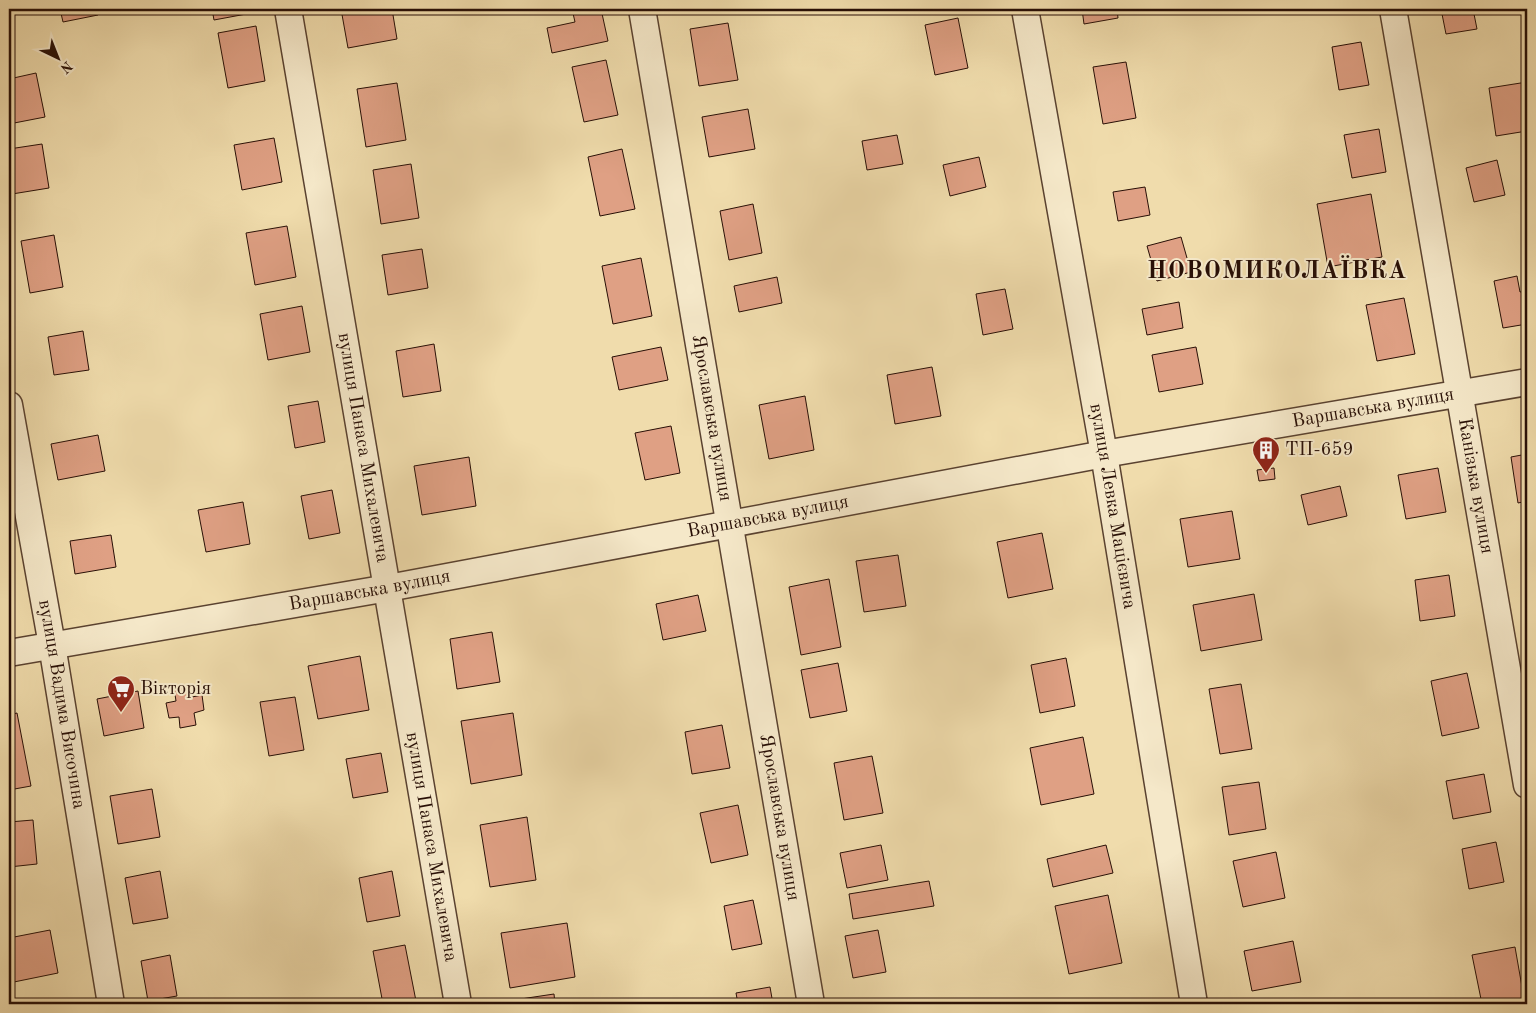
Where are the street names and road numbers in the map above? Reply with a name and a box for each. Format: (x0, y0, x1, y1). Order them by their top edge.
street label: вулиця Панаса Михалевича (334, 331, 392, 565)
street label: Ярославська вулиця (688, 333, 735, 503)
street label: Варшавська вулиця (1291, 385, 1456, 431)
street label: вулиця Левка Мацієвича (1086, 402, 1139, 611)
street label: Канізька вулиця (1454, 417, 1496, 555)
street label: Варшавська вулиця (685, 492, 850, 541)
street label: Варшавська вулиця (287, 567, 452, 614)
street label: вулиця Вадима Височина (35, 598, 88, 811)
street label: вулиця Панаса Михалевича (402, 731, 460, 964)
street label: Ярославська вулиця (756, 733, 803, 902)

